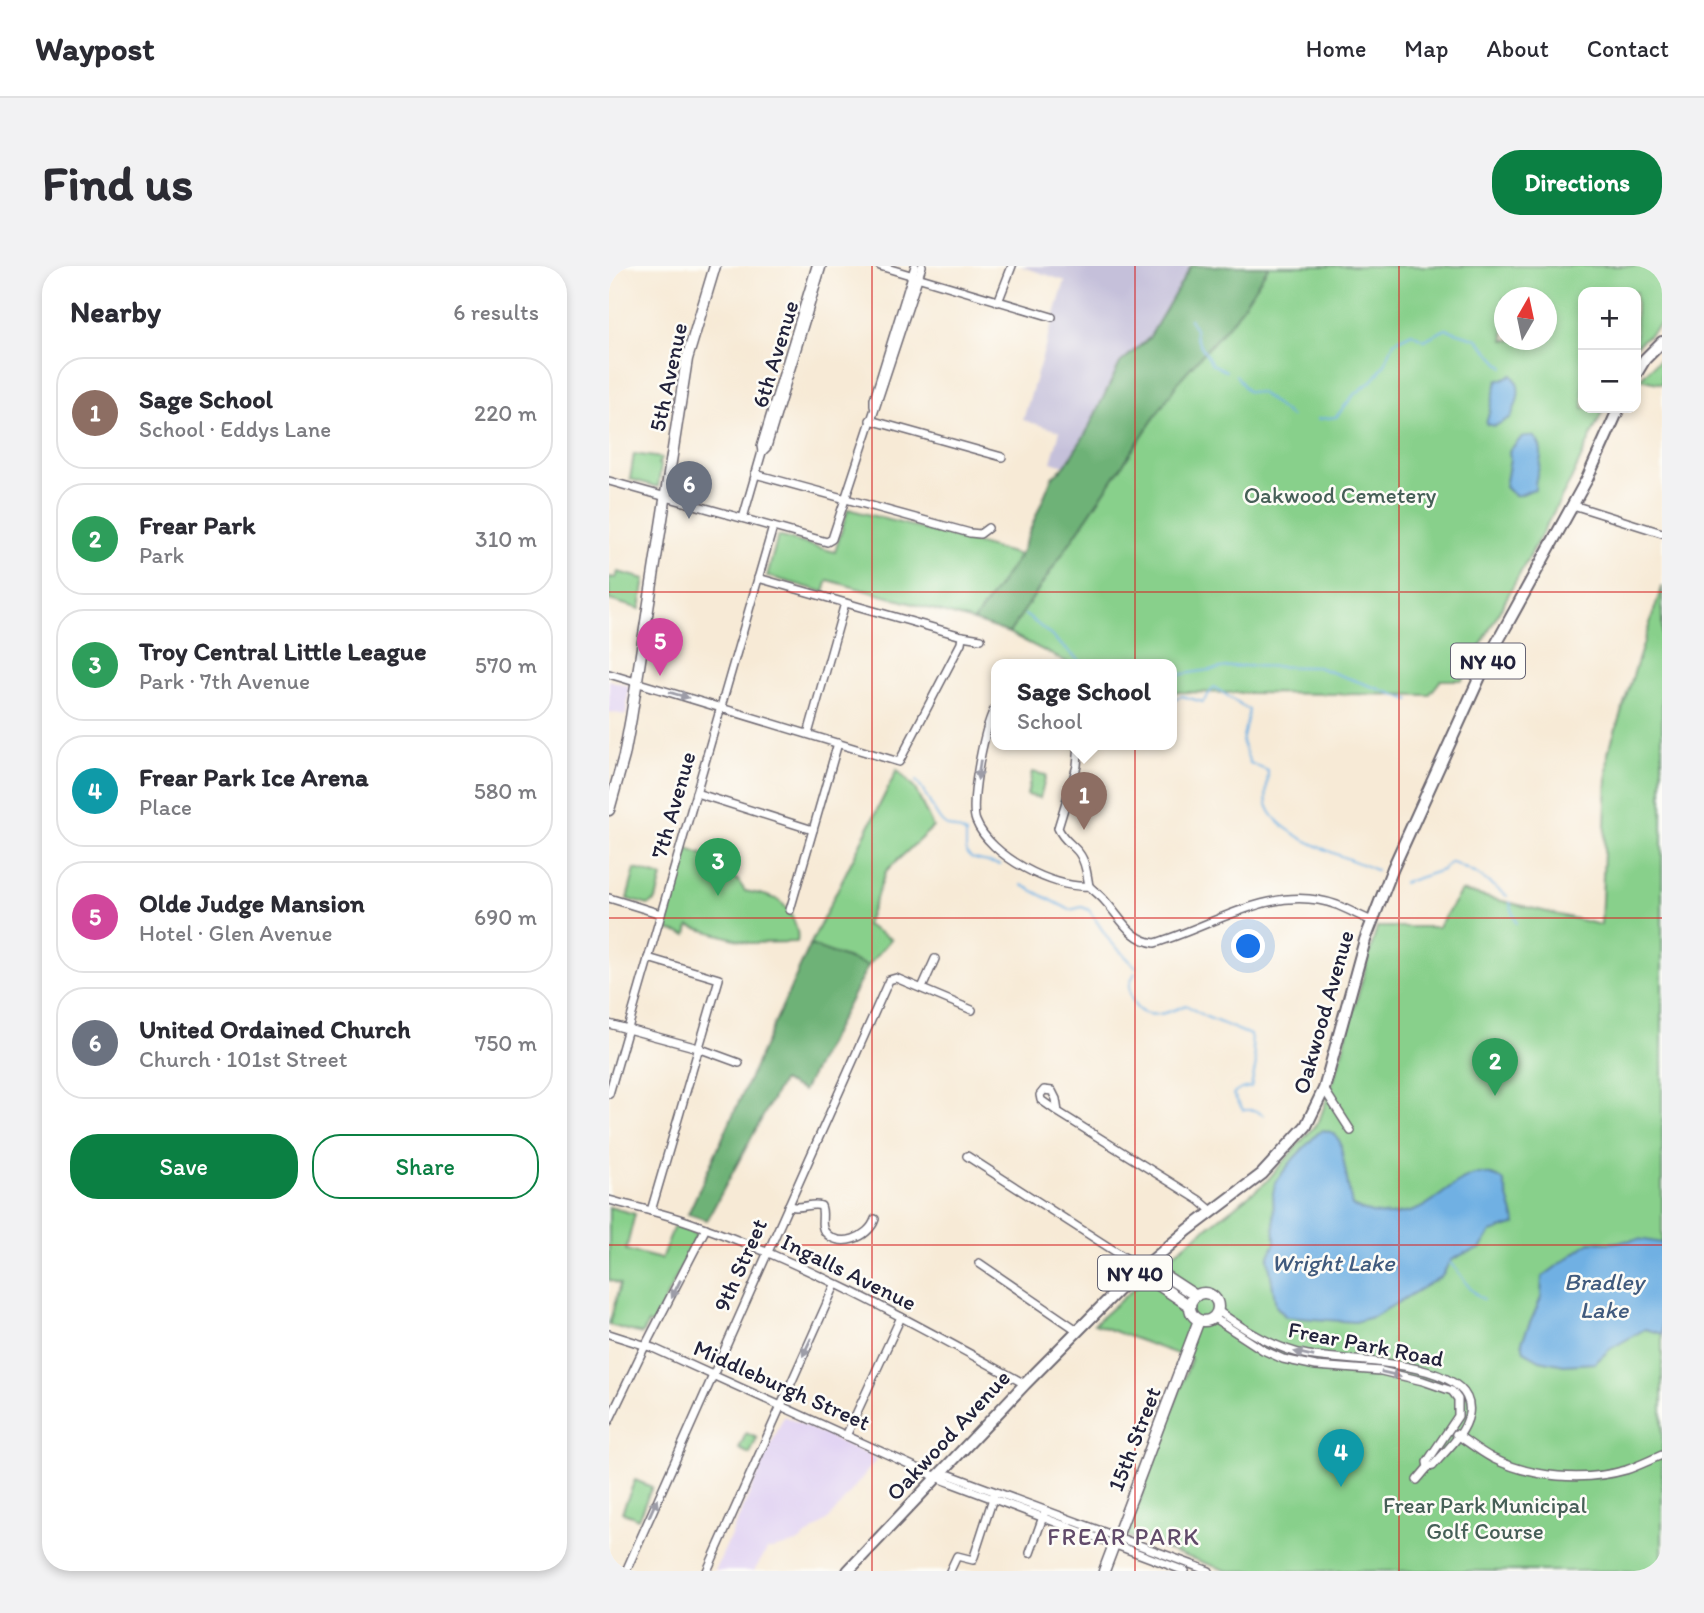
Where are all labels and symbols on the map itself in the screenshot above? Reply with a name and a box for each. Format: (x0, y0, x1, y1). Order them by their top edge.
north arrow (1494, 287, 1557, 350)
street label: 6th Avenue (745, 297, 805, 411)
street label: 5th Avenue (643, 320, 693, 434)
pin: 6 (666, 461, 712, 519)
park label: Oakwood Cemetery (1244, 481, 1437, 509)
pin: 5 (637, 618, 683, 676)
road number: NY 40 (1451, 644, 1525, 678)
one-way arrow (668, 690, 690, 701)
street label: 7th Avenue (644, 748, 702, 862)
one-way arrow (974, 759, 985, 781)
pin: 1 (1061, 772, 1107, 830)
pin: 3 (695, 838, 741, 896)
street label: Oakwood Avenue (1286, 927, 1360, 1097)
your location (1231, 929, 1265, 963)
pin: 2 (1472, 1038, 1518, 1096)
street label: 9th Street (707, 1214, 773, 1316)
street label: Ingalls Avenue (777, 1227, 921, 1317)
water label: Wright Lake (1271, 1248, 1396, 1277)
road number: NY 40 (1098, 1256, 1172, 1290)
water label: Bradley Lake (1564, 1267, 1647, 1324)
one-way arrow (670, 1279, 681, 1299)
street label: Frear Park Road (1286, 1315, 1446, 1373)
street label: Middleburgh Street (689, 1333, 875, 1437)
one-way arrow (801, 1337, 812, 1357)
one-way arrow (1293, 1348, 1315, 1359)
street label: Oakwood Avenue (880, 1364, 1016, 1506)
one-way arrow (1381, 1369, 1403, 1380)
street label: 15th Street (1101, 1382, 1167, 1495)
pin: 4 (1318, 1429, 1364, 1487)
park label: Frear Park Municipal Golf Course (1383, 1491, 1588, 1545)
one-way arrow (648, 1498, 659, 1519)
district label: FREAR PARK (1047, 1522, 1201, 1551)

